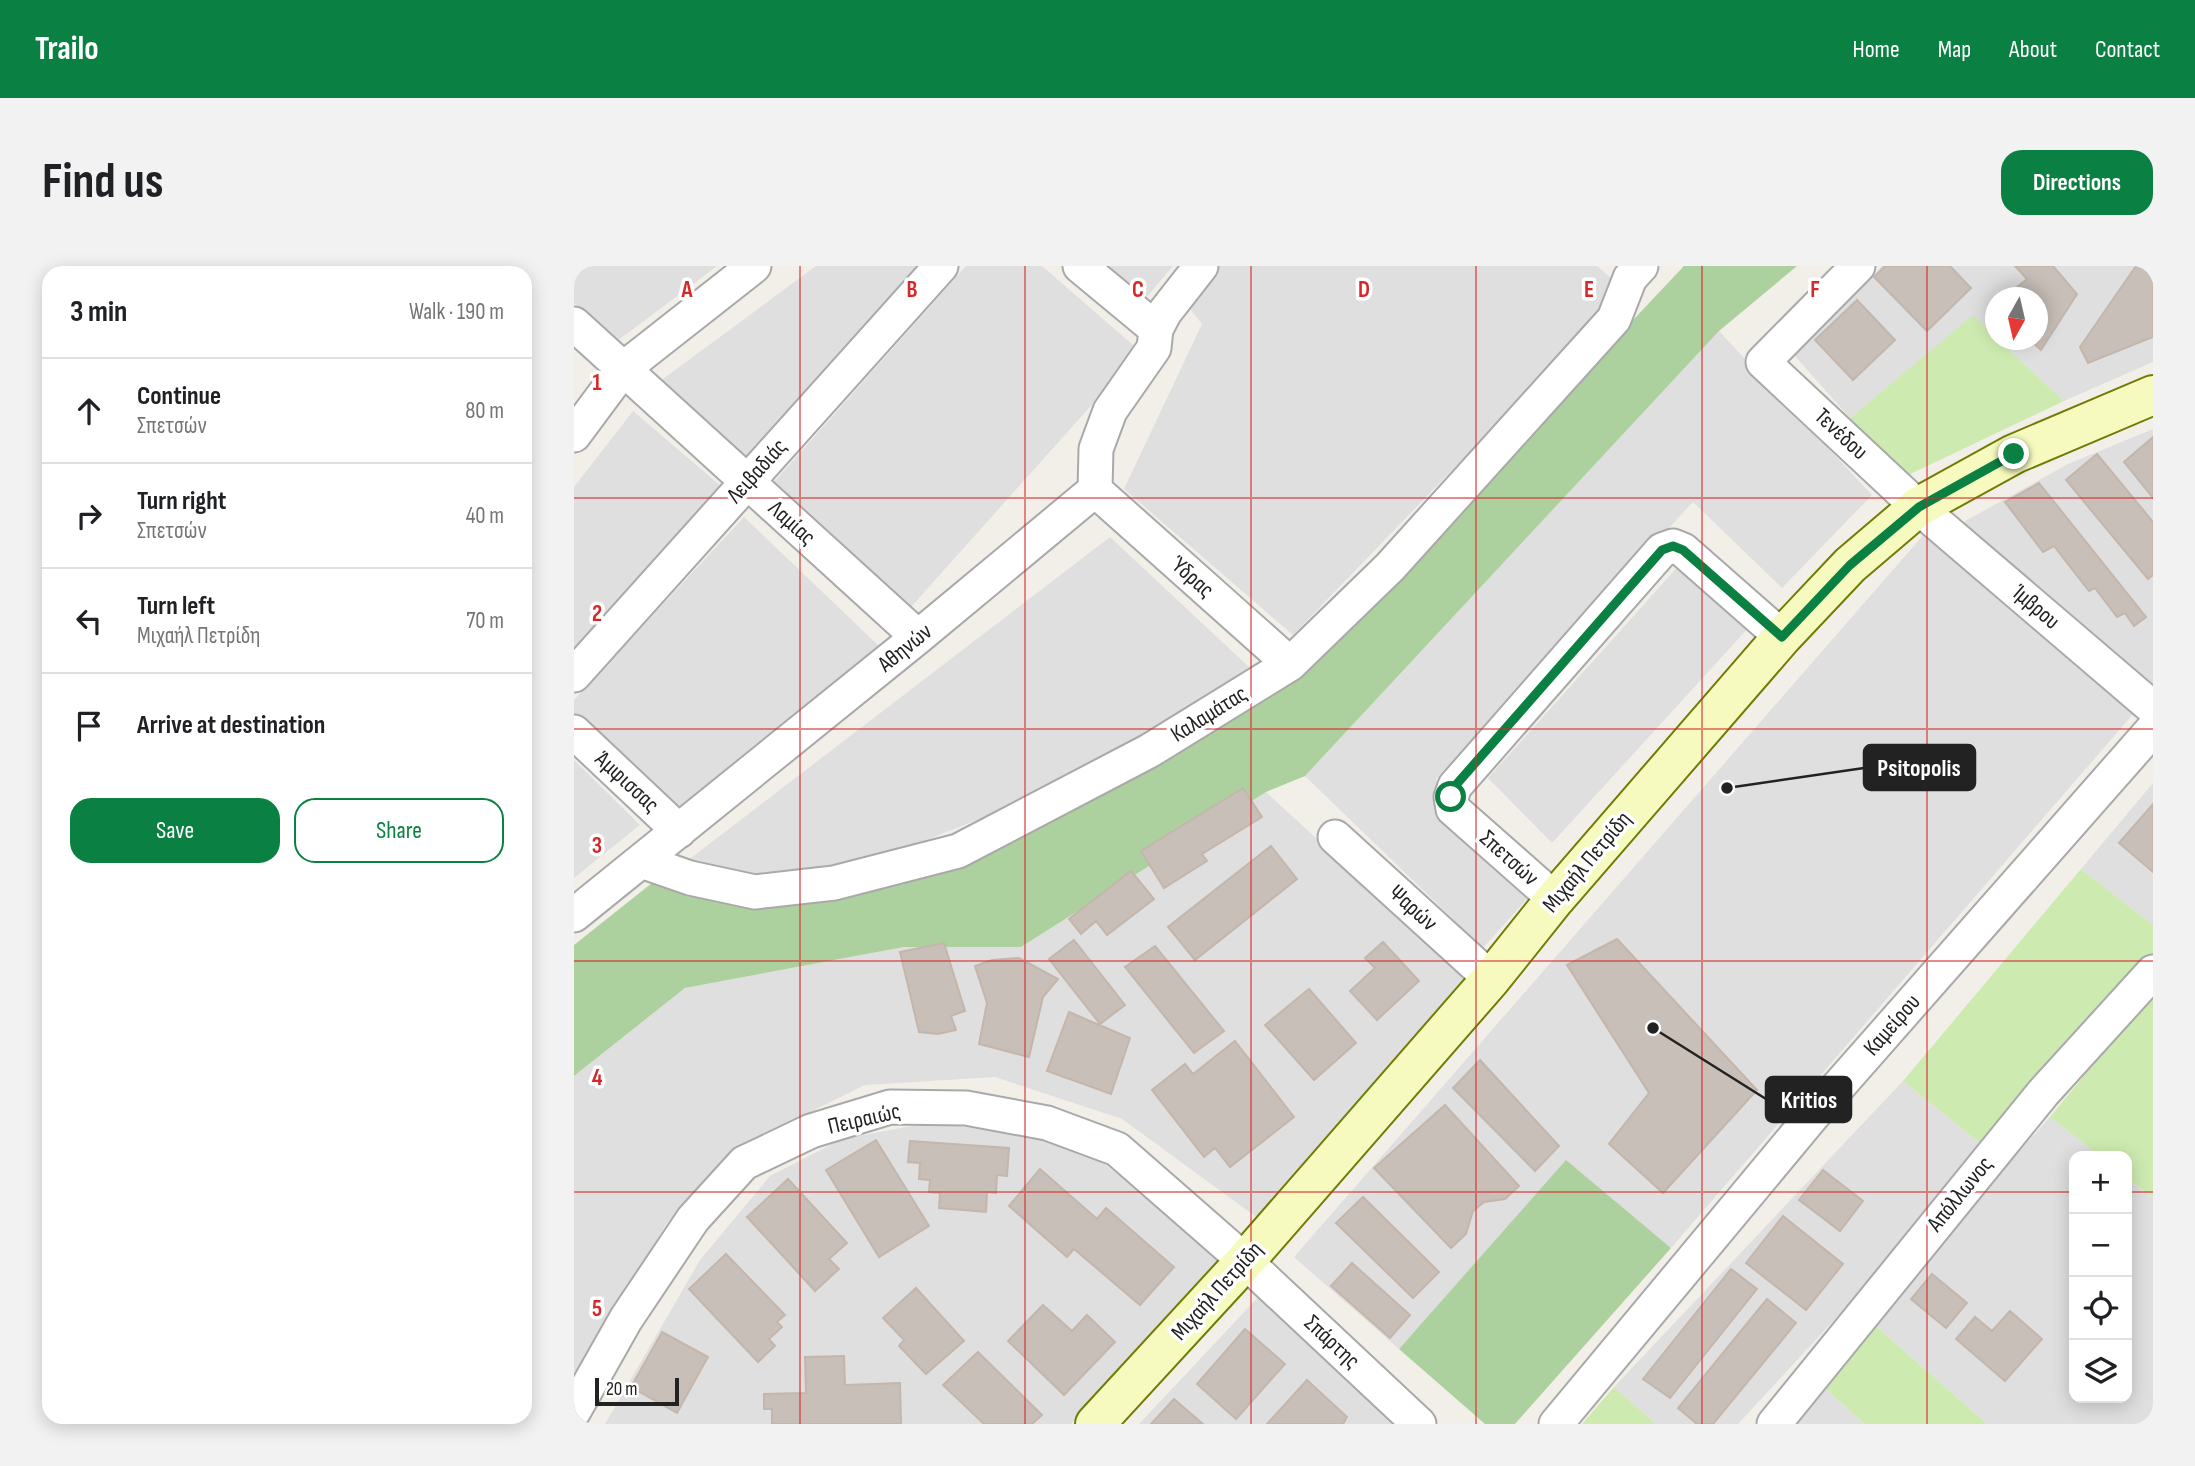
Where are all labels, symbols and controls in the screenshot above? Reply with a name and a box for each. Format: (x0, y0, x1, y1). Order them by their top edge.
text: Trailo (35, 29, 99, 69)
text: Home (1852, 35, 1900, 64)
text: Map (1938, 35, 1971, 64)
text: About (2009, 35, 2057, 64)
text: Contact (2095, 35, 2160, 64)
button: Directions (2001, 150, 2153, 215)
text: Find us (42, 153, 164, 212)
text: A (681, 276, 694, 304)
text: B (907, 276, 918, 304)
text: C (1132, 276, 1144, 304)
text: D (1358, 276, 1370, 304)
text: E (1584, 276, 1594, 304)
text: F (1810, 276, 1820, 304)
north arrow (1985, 287, 2048, 350)
text: 3 min (70, 294, 127, 330)
text: Walk · 190 m (409, 298, 504, 326)
text: 1 (592, 369, 602, 397)
text: Continue (137, 381, 221, 412)
icon: ahead (70, 392, 108, 430)
text: 80 m (465, 397, 504, 425)
street label: Τενέδου (1808, 402, 1874, 466)
text: Σπετσών (137, 412, 207, 440)
street label: Λειβαδιάς (720, 433, 793, 510)
route end (1998, 438, 2029, 469)
text: Turn right (137, 486, 226, 517)
street label: Λαμίας (762, 494, 821, 551)
icon: right (70, 497, 108, 535)
text: 40 m (466, 502, 504, 530)
text: Σπετσών (137, 517, 207, 545)
street label: Ύδρας (1164, 549, 1220, 604)
street label: Ίμβρου (2005, 578, 2066, 635)
text: Turn left (137, 591, 215, 622)
text: 2 (592, 600, 602, 628)
icon: left (70, 602, 108, 640)
text: 70 m (466, 607, 504, 635)
street label: Αθηνών (871, 618, 938, 679)
text: Μιχαήλ Πετρίδη (137, 622, 260, 650)
street label: Καλαμάτας (1166, 680, 1252, 748)
icon: arrive (70, 707, 108, 745)
text: Arrive at destination (137, 710, 325, 741)
street label: Άμφισσας (589, 745, 665, 819)
callout: Psitopolis (1864, 745, 1975, 790)
text: Psitopolis (1877, 754, 1961, 783)
route start (1435, 781, 1466, 812)
button: Save (70, 798, 280, 863)
button: Share (294, 798, 504, 863)
street label: Μιχαήλ Πετρίδη (1537, 806, 1637, 918)
street label: Σπετσών (1474, 824, 1544, 892)
text: 3 (592, 832, 602, 860)
street label: Ψαρών (1383, 879, 1443, 937)
street label: Καμείρου (1858, 988, 1926, 1062)
text: 4 (592, 1064, 603, 1092)
callout: Kritios (1766, 1077, 1851, 1122)
text: Kritios (1781, 1086, 1837, 1115)
street label: Πειραιώς (825, 1097, 903, 1141)
street label: Απόλλωνος (1920, 1151, 1999, 1238)
map controls (2069, 1151, 2132, 1403)
button: + (2069, 1151, 2132, 1214)
button: − (2069, 1214, 2132, 1277)
street label: Μιχαήλ Πετρίδη (1165, 1236, 1269, 1346)
button: locate (2069, 1277, 2132, 1340)
text: 5 (592, 1295, 602, 1323)
street label: Σπάρτης (1298, 1309, 1366, 1375)
button: layers (2069, 1340, 2132, 1403)
scale bar (595, 1375, 679, 1407)
text: 20 m (606, 1378, 638, 1401)

